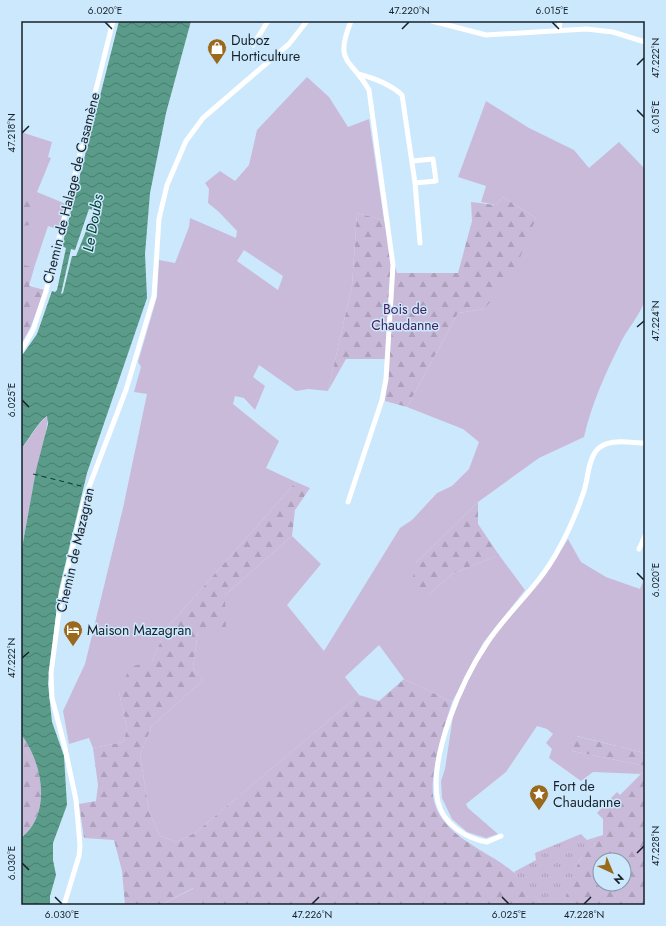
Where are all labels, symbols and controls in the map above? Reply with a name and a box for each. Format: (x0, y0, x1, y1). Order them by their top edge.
text: 6.020°E (88, 3, 122, 18)
text: 47.220°N (389, 3, 430, 18)
text: 6.015°E (535, 3, 569, 18)
place label: Duboz Horticulture (231, 30, 300, 66)
shop icon: Duboz Horticulture (206, 37, 228, 65)
text: 47.222°N (648, 38, 663, 78)
street label: Chemin de Halage de Casamène (38, 90, 104, 286)
text: 6.015°E (648, 100, 663, 134)
text: 47.218°N (4, 113, 19, 153)
water label: Le Doubs (77, 192, 109, 254)
park label: Bois de Chaudanne (371, 299, 439, 335)
text: 47.224°N (648, 301, 663, 341)
text: 6.025°E (4, 383, 19, 417)
street label: Chemin de Mazagran (51, 486, 99, 614)
text: 6.020°E (648, 563, 663, 597)
hotel icon: Maison Mazagran (62, 619, 84, 647)
place label: Maison Mazagran (87, 620, 192, 640)
text: 47.222°N (4, 638, 19, 678)
place label: Fort de Chaudanne (553, 776, 621, 812)
place icon: Fort de Chaudanne (528, 783, 550, 811)
text: 47.228°N (648, 826, 663, 866)
text: 6.030°E (4, 846, 19, 880)
north arrow (592, 852, 632, 892)
text: N (610, 870, 628, 888)
text: 6.030°E (45, 907, 79, 922)
text: 47.226°N (292, 907, 332, 922)
text: 6.025°E (492, 907, 526, 922)
text: 47.228°N (564, 907, 604, 922)

